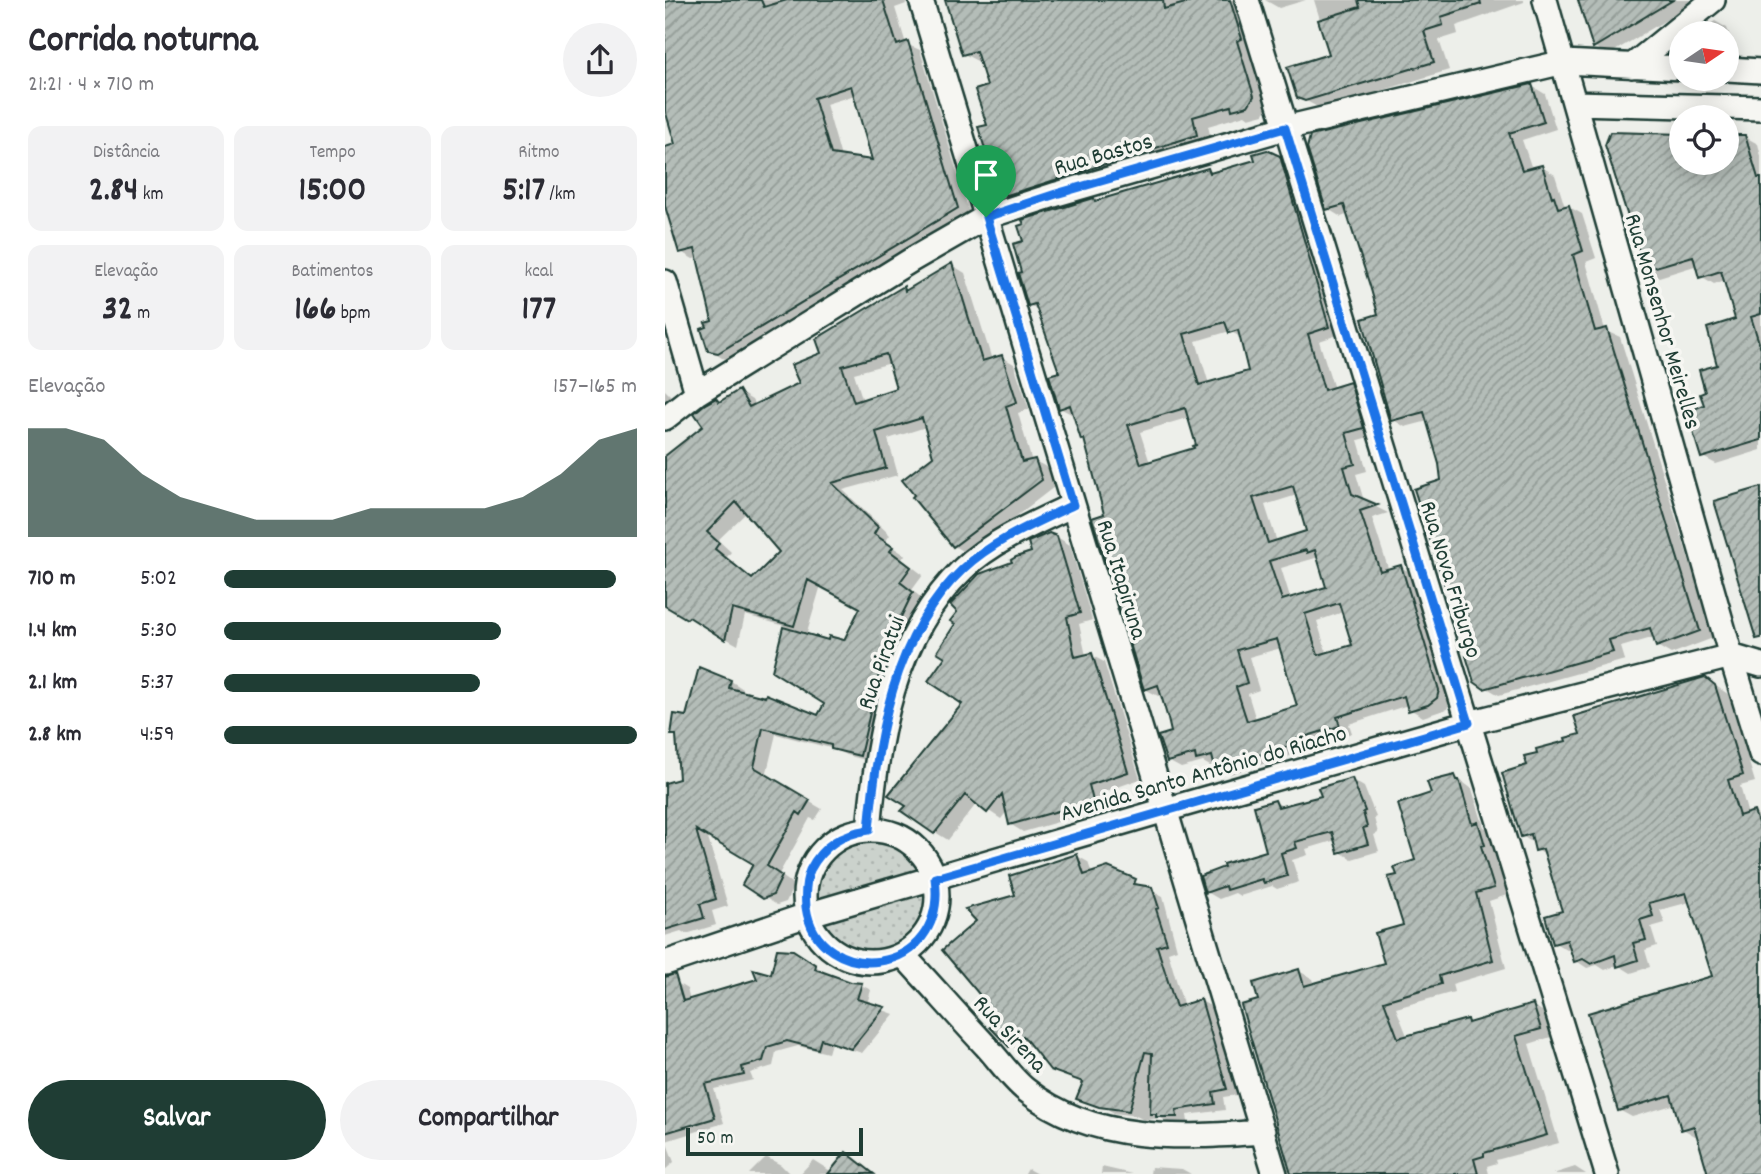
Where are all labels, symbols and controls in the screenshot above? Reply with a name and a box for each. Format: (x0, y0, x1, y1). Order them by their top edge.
text: Corrida noturna (28, 15, 258, 70)
north arrow (1669, 21, 1739, 91)
map controls (1669, 21, 1739, 175)
button: share (563, 23, 637, 97)
text: 21:21 · 4 × 710 m (28, 69, 154, 102)
button: locate (1669, 105, 1739, 175)
street label: Rua Bastos (1051, 126, 1157, 186)
text: Distância (93, 140, 159, 167)
text: Tempo (309, 140, 356, 167)
text: Ritmo (518, 140, 559, 167)
pin (956, 145, 1016, 217)
icon: arrive (967, 156, 1005, 194)
text: 2.84 (89, 167, 138, 217)
text: 15:00 (299, 167, 366, 217)
text: 5:17 (502, 167, 545, 217)
text: km (138, 182, 164, 209)
text: /km (545, 182, 576, 209)
street label: Rua Monsenhor Meirelles (1614, 210, 1708, 434)
text: Elevação (94, 259, 158, 286)
text: Batimentos (291, 259, 374, 286)
text: kcal (524, 259, 553, 286)
text: 32 (102, 286, 133, 336)
text: 166 (294, 286, 336, 336)
text: 177 (522, 286, 556, 336)
text: m (133, 301, 150, 328)
text: bpm (336, 301, 371, 328)
text: Elevação (28, 371, 105, 404)
text: 157–165 m (553, 371, 637, 404)
street label: Rua Nova Friburgo (1409, 497, 1489, 663)
street label: Rua Itapiruna (1086, 516, 1155, 645)
text: 710 m (28, 563, 75, 596)
text: 5:02 (140, 563, 177, 596)
street label: Rua Piratui (850, 611, 916, 715)
text: 1.4 km (28, 615, 77, 648)
text: 5:30 (140, 615, 177, 648)
text: 2.1 km (28, 667, 77, 700)
text: 5:37 (140, 667, 174, 700)
street label: Avenida Santo Antônio do Riacho (1057, 718, 1351, 832)
text: 2.8 km (28, 719, 82, 752)
text: 4:59 (140, 719, 175, 752)
street label: Rua Sirena (964, 989, 1054, 1082)
button: Salvar (28, 1080, 326, 1160)
button: Compartilhar (340, 1080, 637, 1160)
scale bar (686, 1125, 863, 1157)
text: 50 m (697, 1126, 734, 1153)

